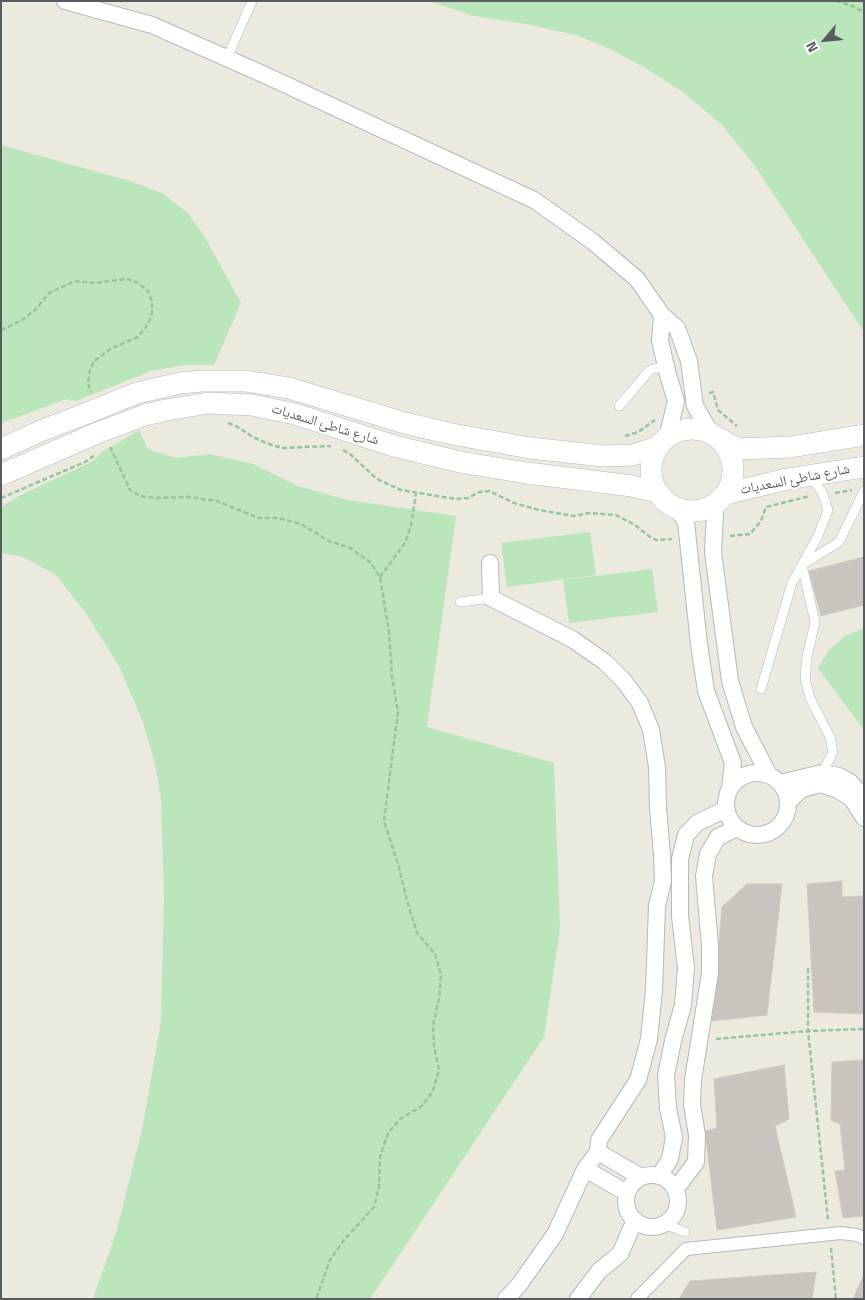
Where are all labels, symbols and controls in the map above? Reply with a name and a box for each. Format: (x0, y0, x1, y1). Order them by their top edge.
north arrow (800, 15, 850, 65)
text: N (800, 38, 823, 56)
street label: شارع شاطئ السعديات (269, 401, 381, 449)
street label: شارع شاطئ السعديات (739, 461, 851, 499)

